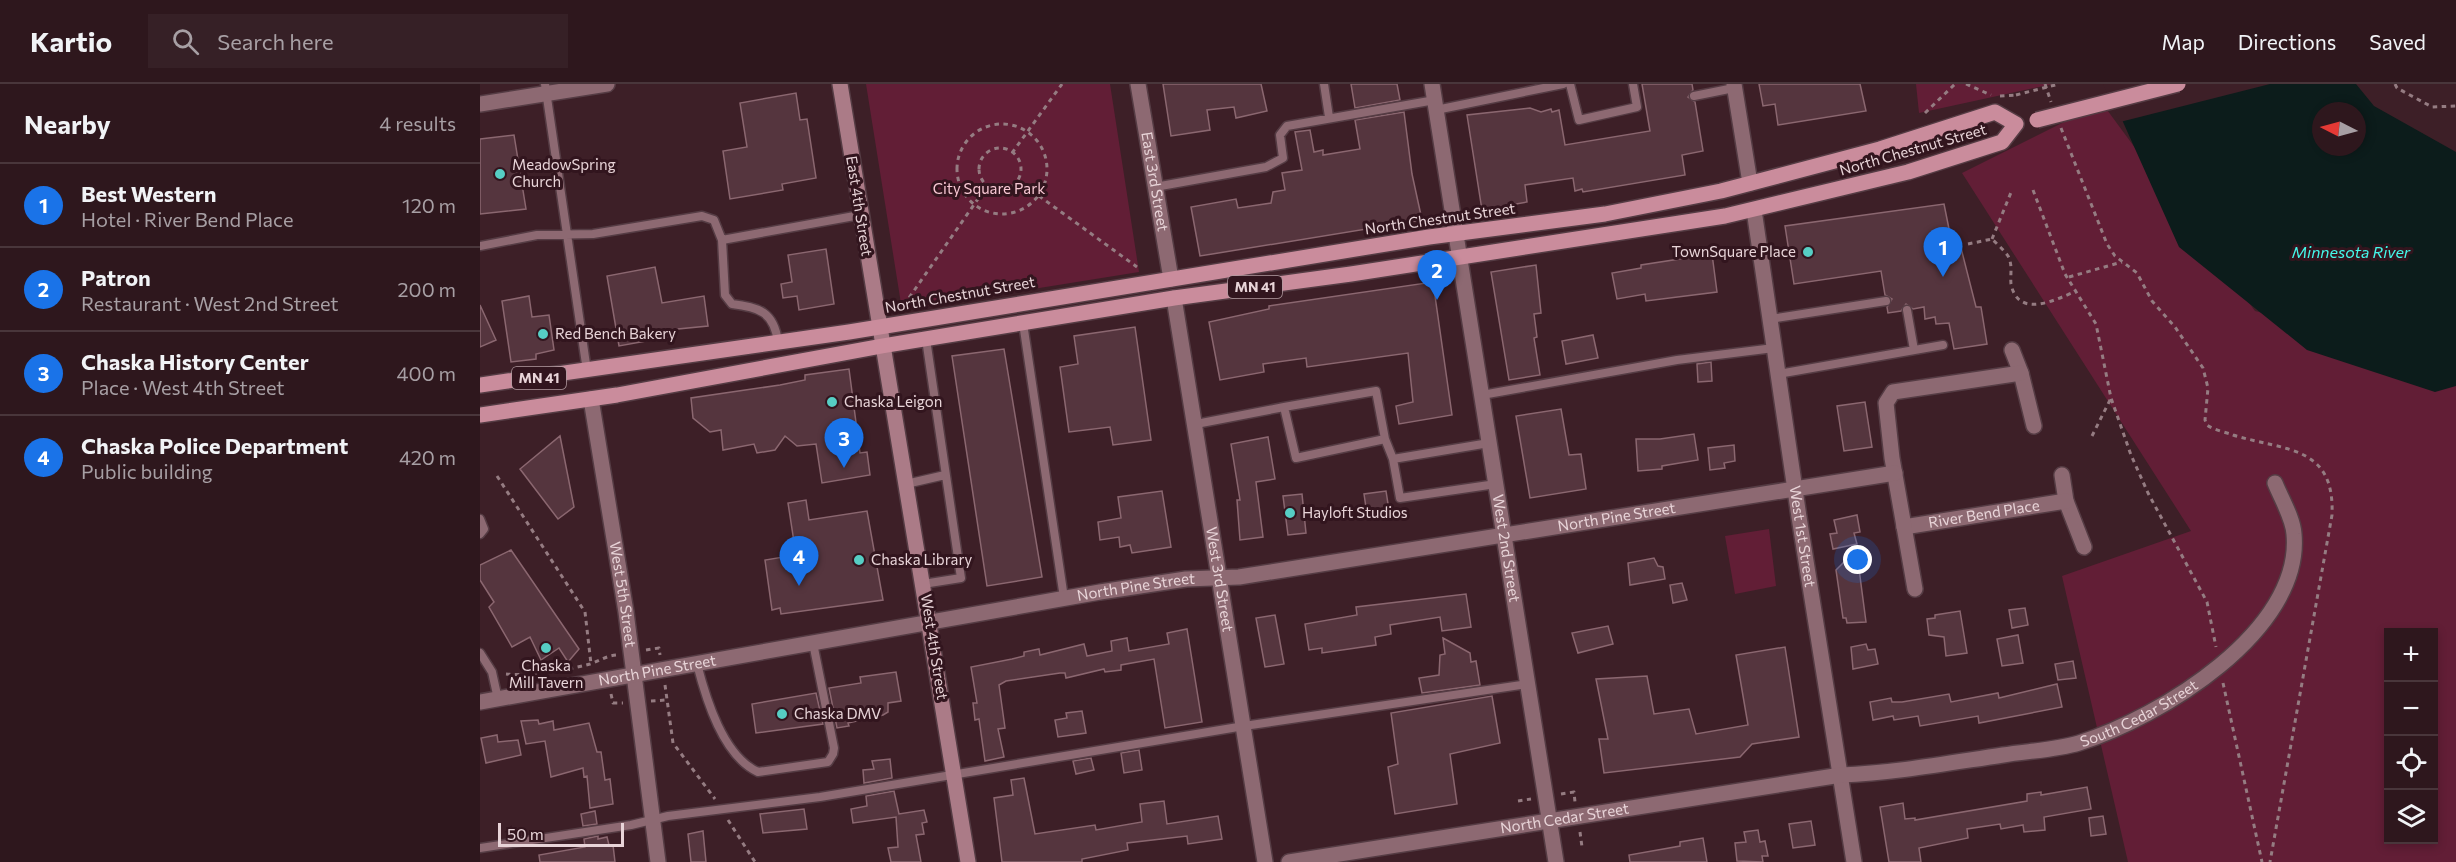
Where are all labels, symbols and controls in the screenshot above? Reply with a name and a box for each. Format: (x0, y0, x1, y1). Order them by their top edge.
search box (148, 14, 568, 68)
text: Kartio (30, 24, 112, 58)
icon: search (169, 25, 202, 58)
text: Search here (217, 28, 334, 55)
text: Map (2162, 29, 2205, 54)
text: Directions (2238, 29, 2336, 54)
text: Saved (2369, 29, 2426, 54)
north arrow (2312, 102, 2366, 156)
text: Nearby (24, 108, 111, 139)
text: 4 results (379, 111, 456, 135)
street label: North Chestnut Street (1837, 119, 1988, 179)
street label: East 3rd Street (1138, 130, 1173, 233)
street label: East 4th Street (843, 154, 877, 257)
place label: MeadowSpring Church (512, 155, 616, 190)
marker: MeadowSpring Church (493, 167, 507, 181)
park label: City Square Park (933, 179, 1045, 197)
text: Best Western (81, 180, 217, 207)
text: 1 (39, 193, 48, 217)
text: 120 m (402, 193, 456, 217)
street label: North Chestnut Street (1363, 199, 1516, 237)
text: Hotel · River Bend Place (81, 207, 294, 231)
pin: 1 (1924, 228, 1962, 277)
place label: TownSquare Place (1672, 242, 1796, 260)
water label: Minnesota River (2292, 242, 2411, 261)
marker: TownSquare Place (1801, 245, 1815, 259)
pin: 2 (1418, 250, 1456, 300)
text: Patron (81, 264, 151, 291)
street label: North Chestnut Street (883, 272, 1036, 316)
road number: MN 41 (1228, 276, 1282, 298)
text: 2 (38, 277, 49, 301)
text: 200 m (398, 277, 456, 301)
text: Restaurant · West 2nd Street (81, 291, 339, 315)
place label: Red Bench Bakery (555, 324, 676, 342)
marker: Red Bench Bakery (536, 327, 550, 341)
text: Chaska History Center (81, 348, 309, 375)
text: 3 (38, 361, 49, 385)
text: 400 m (397, 361, 456, 385)
road number: MN 41 (512, 367, 566, 389)
text: Place · West 4th Street (81, 375, 285, 399)
place label: Chaska Leigon (844, 392, 942, 410)
marker: Chaska Leigon (825, 395, 839, 409)
pin: 3 (824, 418, 864, 468)
text: Chaska Police Department (81, 432, 348, 459)
text: 4 (37, 445, 50, 469)
text: 420 m (399, 445, 456, 469)
text: Public building (81, 459, 213, 483)
street label: West 1st Street (1786, 484, 1820, 588)
street label: West 2nd Street (1490, 493, 1524, 603)
street label: River Bend Place (1927, 495, 2041, 531)
street label: North Pine Street (1556, 498, 1677, 534)
place label: Hayloft Studios (1302, 503, 1408, 521)
marker: Hayloft Studios (1283, 506, 1297, 520)
street label: West 3rd Street (1203, 525, 1238, 633)
pin: 4 (780, 536, 818, 586)
street label: West 5th Street (607, 540, 640, 648)
your location (1843, 545, 1872, 574)
place label: Chaska Library (871, 550, 972, 568)
marker: Chaska Library (852, 553, 866, 567)
street label: North Pine Street (1075, 569, 1195, 604)
street label: West 4th Street (918, 593, 952, 701)
map controls (2384, 628, 2438, 844)
button: + (2384, 628, 2438, 682)
marker: Chaska Mill Tavern (539, 641, 553, 655)
street label: North Pine Street (597, 650, 717, 689)
place label: Chaska Mill Tavern (509, 656, 583, 691)
street label: South Cedar Street (2077, 675, 2201, 750)
button: − (2384, 682, 2438, 736)
place label: Chaska DMV (794, 704, 881, 722)
marker: Chaska DMV (775, 707, 789, 721)
button: locate (2384, 736, 2438, 790)
button: layers (2384, 790, 2438, 844)
street label: North Cedar Street (1499, 799, 1630, 837)
scale bar (498, 820, 624, 848)
text: 50 m (507, 824, 544, 843)

